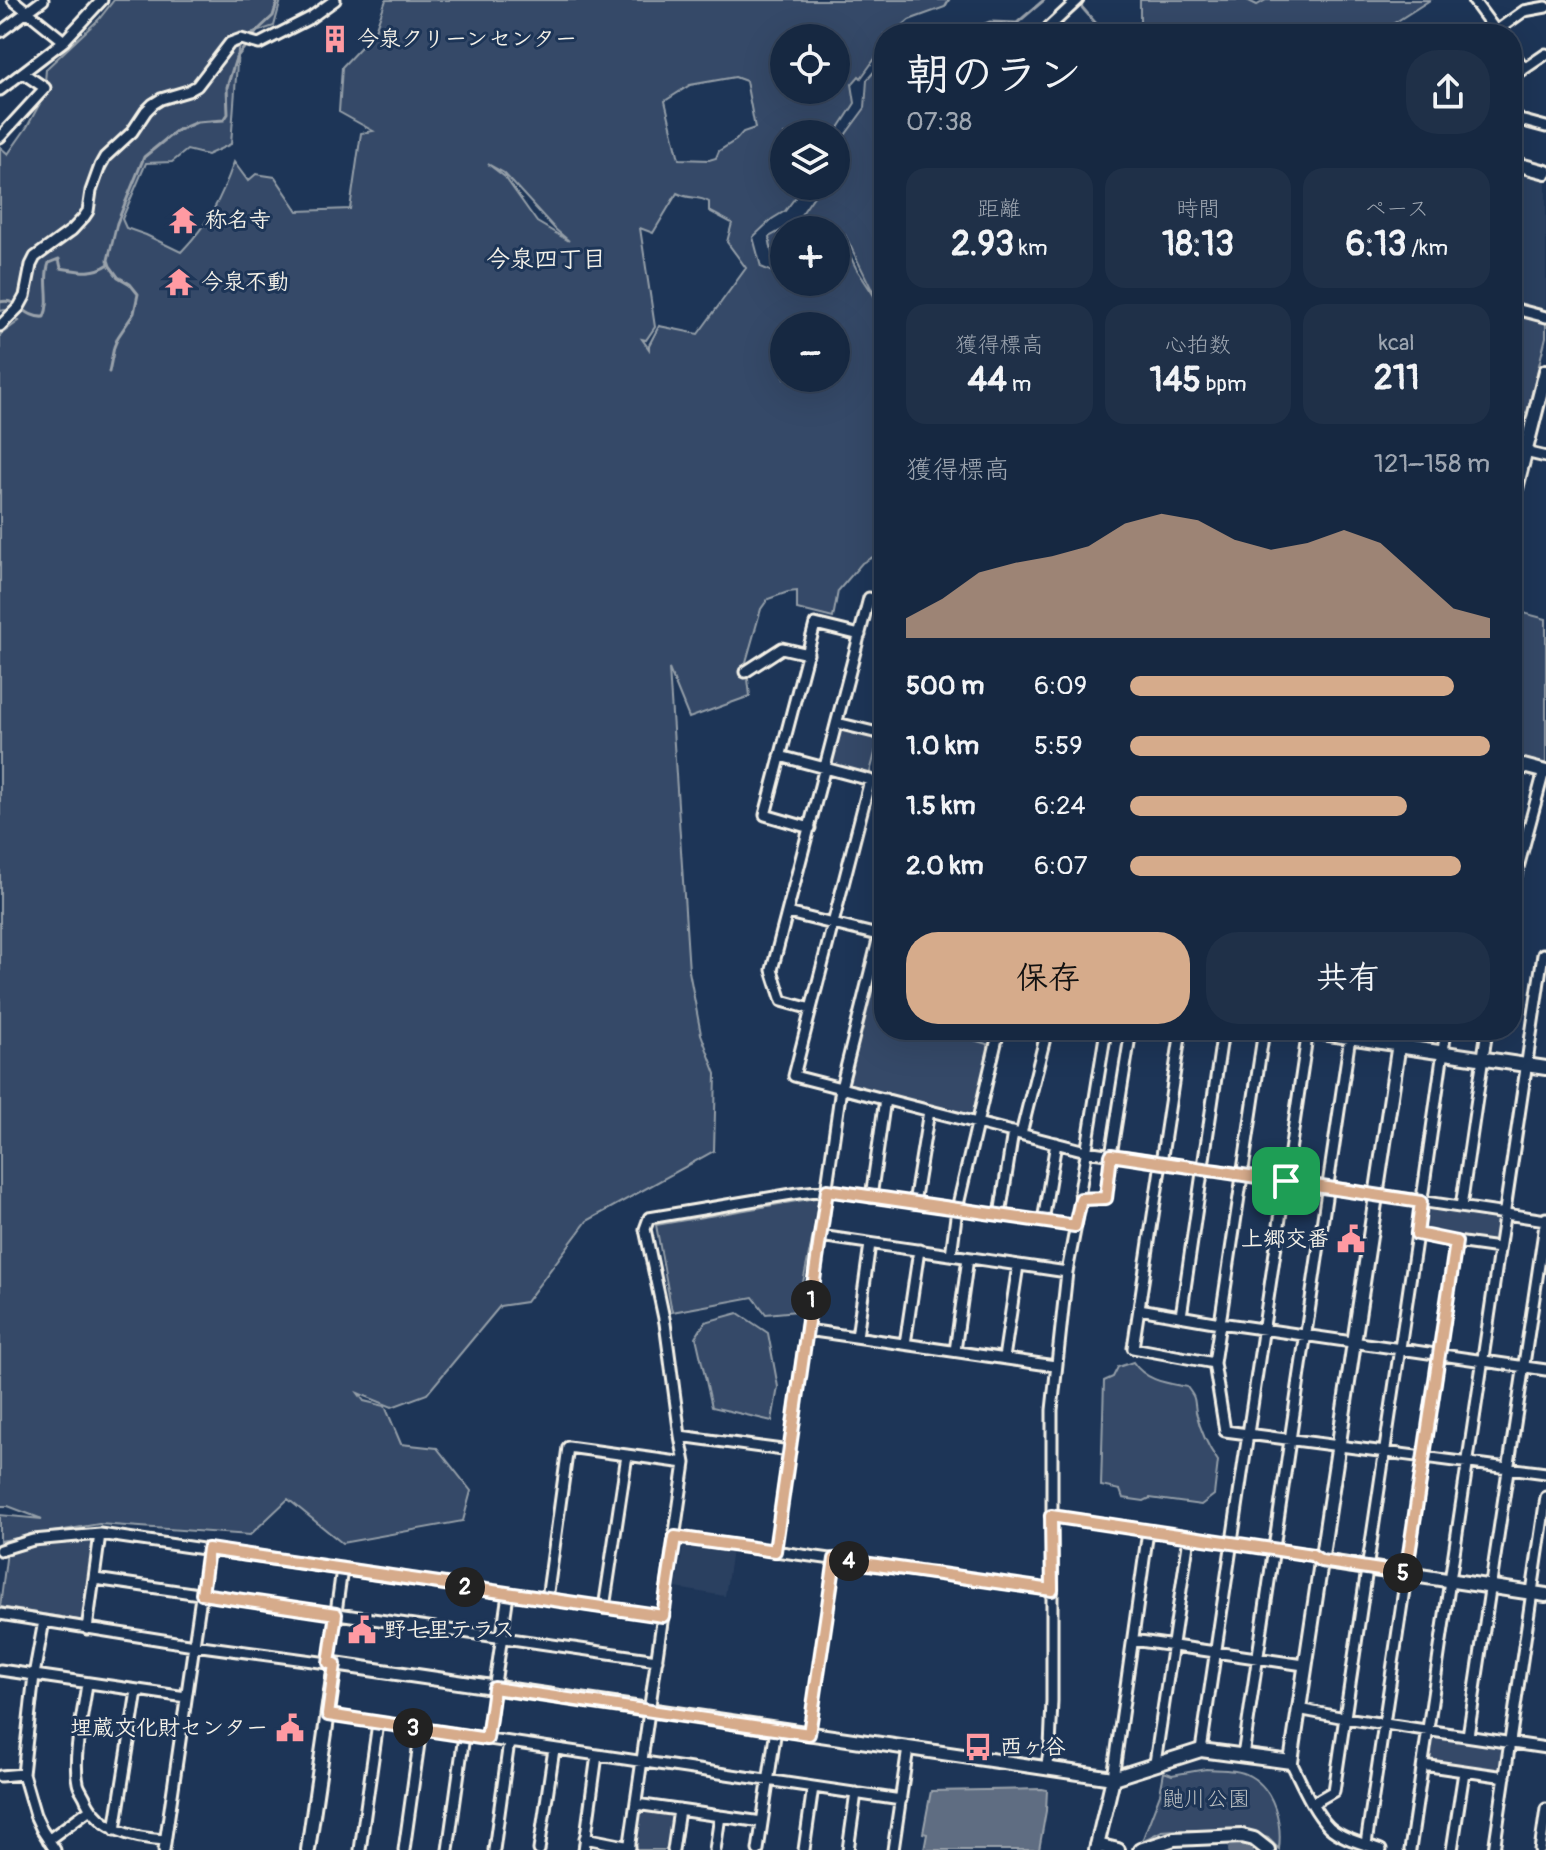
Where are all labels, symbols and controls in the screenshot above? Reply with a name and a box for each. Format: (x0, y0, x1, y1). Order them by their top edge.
building icon: 今泉クリーンセンター (320, 24, 350, 54)
map controls (770, 24, 850, 392)
button: locate (770, 24, 850, 104)
place label: 今泉クリーンセンター (357, 25, 577, 53)
text: 朝のラン (906, 48, 1082, 103)
button: share (1406, 50, 1490, 134)
text: 07:38 (906, 106, 972, 138)
button: layers (770, 120, 850, 200)
text: 距離 (977, 195, 1021, 223)
text: 時間 (1176, 195, 1220, 223)
text: ペース (1364, 195, 1429, 223)
temple icon: 称名寺 (168, 205, 198, 235)
place label: 称名寺 (205, 206, 271, 234)
button: + (770, 216, 850, 296)
text: 2.93 (951, 223, 1014, 266)
text: 18:13 (1162, 223, 1234, 266)
text: 6:13 (1345, 223, 1407, 266)
text: km (1014, 234, 1048, 262)
text: /km (1407, 234, 1448, 262)
district label: 今泉四丁目 (486, 245, 606, 274)
temple icon: 今泉不動 (164, 267, 194, 297)
place label: 今泉不動 (201, 268, 289, 296)
button: − (770, 312, 850, 392)
text: kcal (1379, 329, 1415, 357)
text: 獲得標高 (955, 331, 1043, 359)
text: 心拍数 (1165, 331, 1231, 359)
text: 211 (1374, 357, 1419, 400)
text: 44 (967, 359, 1007, 402)
text: 145 (1150, 359, 1201, 402)
text: m (1007, 370, 1031, 398)
text: bpm (1201, 370, 1246, 398)
text: 121–158 m (1374, 448, 1490, 480)
text: 獲得標高 (906, 454, 1010, 486)
text: 500 m (906, 670, 984, 702)
text: 6:09 (1034, 670, 1087, 702)
text: 1.0 km (906, 730, 979, 762)
text: 5:59 (1034, 730, 1083, 762)
text: 1.5 km (906, 790, 976, 822)
text: 6:24 (1034, 790, 1086, 822)
text: 2.0 km (906, 850, 984, 882)
text: 6:07 (1034, 850, 1088, 882)
button: 保存 (906, 932, 1190, 1024)
button: 共有 (1206, 932, 1490, 1024)
pin (1252, 1147, 1320, 1215)
icon: arrive (1264, 1159, 1308, 1203)
public building icon: 上郷交番 (1336, 1224, 1366, 1254)
place label: 上郷交番 (1241, 1225, 1329, 1253)
pin: 1 (791, 1280, 831, 1320)
text: 1 (807, 1286, 815, 1314)
pin: 4 (829, 1541, 869, 1581)
text: 4 (843, 1547, 855, 1575)
pin: 5 (1383, 1553, 1423, 1593)
text: 5 (1397, 1559, 1409, 1587)
pin: 2 (445, 1567, 485, 1607)
text: 2 (459, 1573, 471, 1601)
public building icon: 野七里テラス (347, 1615, 377, 1645)
place label: 野七里テラス (384, 1616, 515, 1644)
pin: 3 (393, 1708, 433, 1748)
public building icon: 埋蔵文化財センター (275, 1713, 305, 1743)
place label: 埋蔵文化財センター (70, 1714, 268, 1742)
text: 3 (407, 1714, 419, 1742)
bus stop icon: 西ヶ谷 (963, 1732, 993, 1762)
place label: 西ヶ谷 (1000, 1733, 1066, 1761)
park label: 鼬川公園 (1162, 1785, 1250, 1813)

